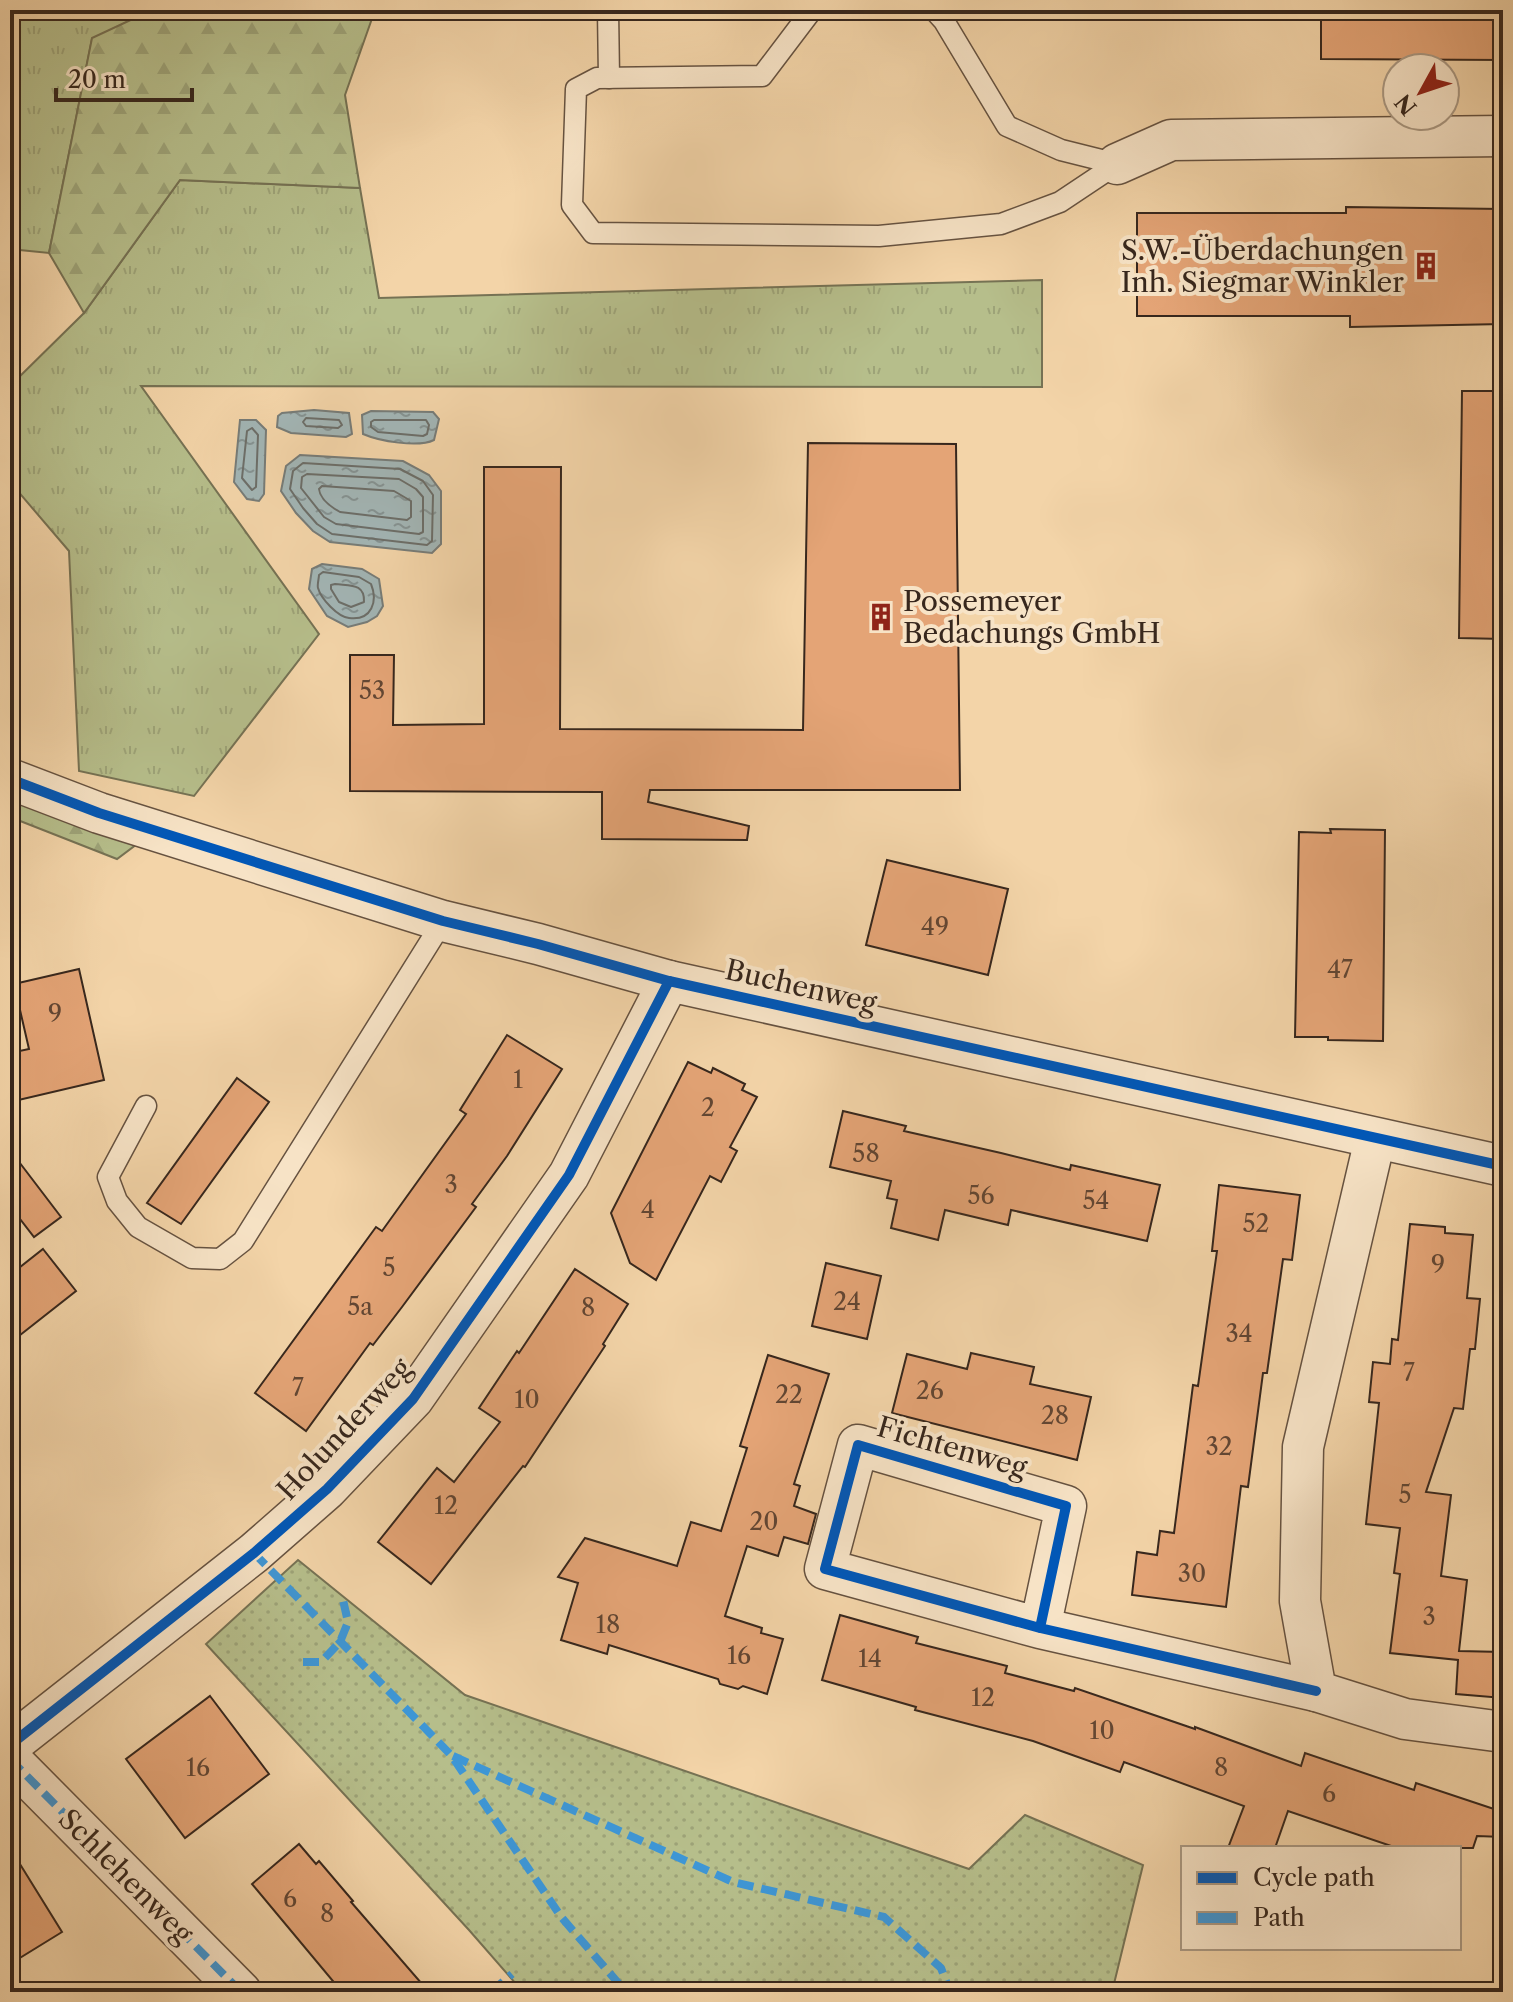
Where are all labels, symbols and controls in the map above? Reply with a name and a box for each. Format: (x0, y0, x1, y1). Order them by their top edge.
scale bar (56, 52, 192, 102)
north arrow (1381, 52, 1461, 132)
text: 20 m (68, 65, 126, 94)
text: N (1390, 89, 1423, 121)
place label: S.W.-Überdachungen Inh. Siegmar Winkler (1121, 233, 1404, 299)
building icon: S.W.-Überdachungen Inh. Siegmar Winkler (1411, 251, 1441, 281)
place label: Possemeyer Bedachungs GmbH (903, 584, 1160, 650)
building icon: Possemeyer Bedachungs GmbH (866, 602, 896, 632)
house number: 53 (359, 676, 385, 705)
house number: 49 (921, 912, 949, 941)
street label: Buchenweg (722, 952, 880, 1020)
house number: 47 (1327, 955, 1353, 984)
house number: 9 (48, 999, 62, 1028)
house number: 1 (513, 1065, 523, 1094)
house number: 2 (701, 1093, 715, 1122)
house number: 58 (852, 1139, 880, 1168)
house number: 3 (444, 1170, 458, 1199)
house number: 56 (967, 1181, 995, 1210)
house number: 54 (1083, 1186, 1109, 1215)
house number: 4 (641, 1195, 655, 1224)
house number: 52 (1243, 1209, 1269, 1238)
house number: 9 (1431, 1250, 1445, 1279)
house number: 5 (382, 1253, 396, 1282)
house number: 24 (833, 1287, 861, 1316)
house number: 5a (347, 1292, 373, 1321)
house number: 8 (581, 1293, 595, 1322)
house number: 34 (1225, 1319, 1253, 1348)
street label: Holunderweg (270, 1351, 418, 1507)
house number: 7 (1403, 1358, 1415, 1387)
house number: 7 (292, 1373, 304, 1402)
house number: 26 (916, 1376, 944, 1405)
house number: 22 (775, 1380, 803, 1409)
house number: 10 (514, 1385, 540, 1414)
house number: 28 (1041, 1401, 1069, 1430)
street label: Fichtenweg (873, 1409, 1031, 1485)
house number: 32 (1205, 1432, 1233, 1461)
house number: 5 (1398, 1480, 1412, 1509)
house number: 12 (434, 1491, 458, 1520)
house number: 20 (749, 1507, 779, 1536)
house number: 30 (1178, 1559, 1206, 1588)
house number: 3 (1422, 1602, 1436, 1631)
house number: 18 (596, 1610, 620, 1639)
house number: 16 (727, 1641, 751, 1670)
house number: 14 (858, 1644, 882, 1673)
house number: 12 (971, 1683, 995, 1712)
house number: 10 (1089, 1716, 1115, 1745)
house number: 16 (186, 1753, 210, 1782)
house number: 8 (1214, 1753, 1228, 1782)
house number: 6 (1322, 1779, 1336, 1808)
street label: Schlehenweg (52, 1802, 200, 1950)
legend (1181, 1846, 1461, 1950)
text: Cycle path (1253, 1863, 1375, 1892)
house number: 6 (283, 1884, 297, 1913)
house number: 8 (320, 1899, 334, 1928)
text: Path (1253, 1903, 1305, 1932)

